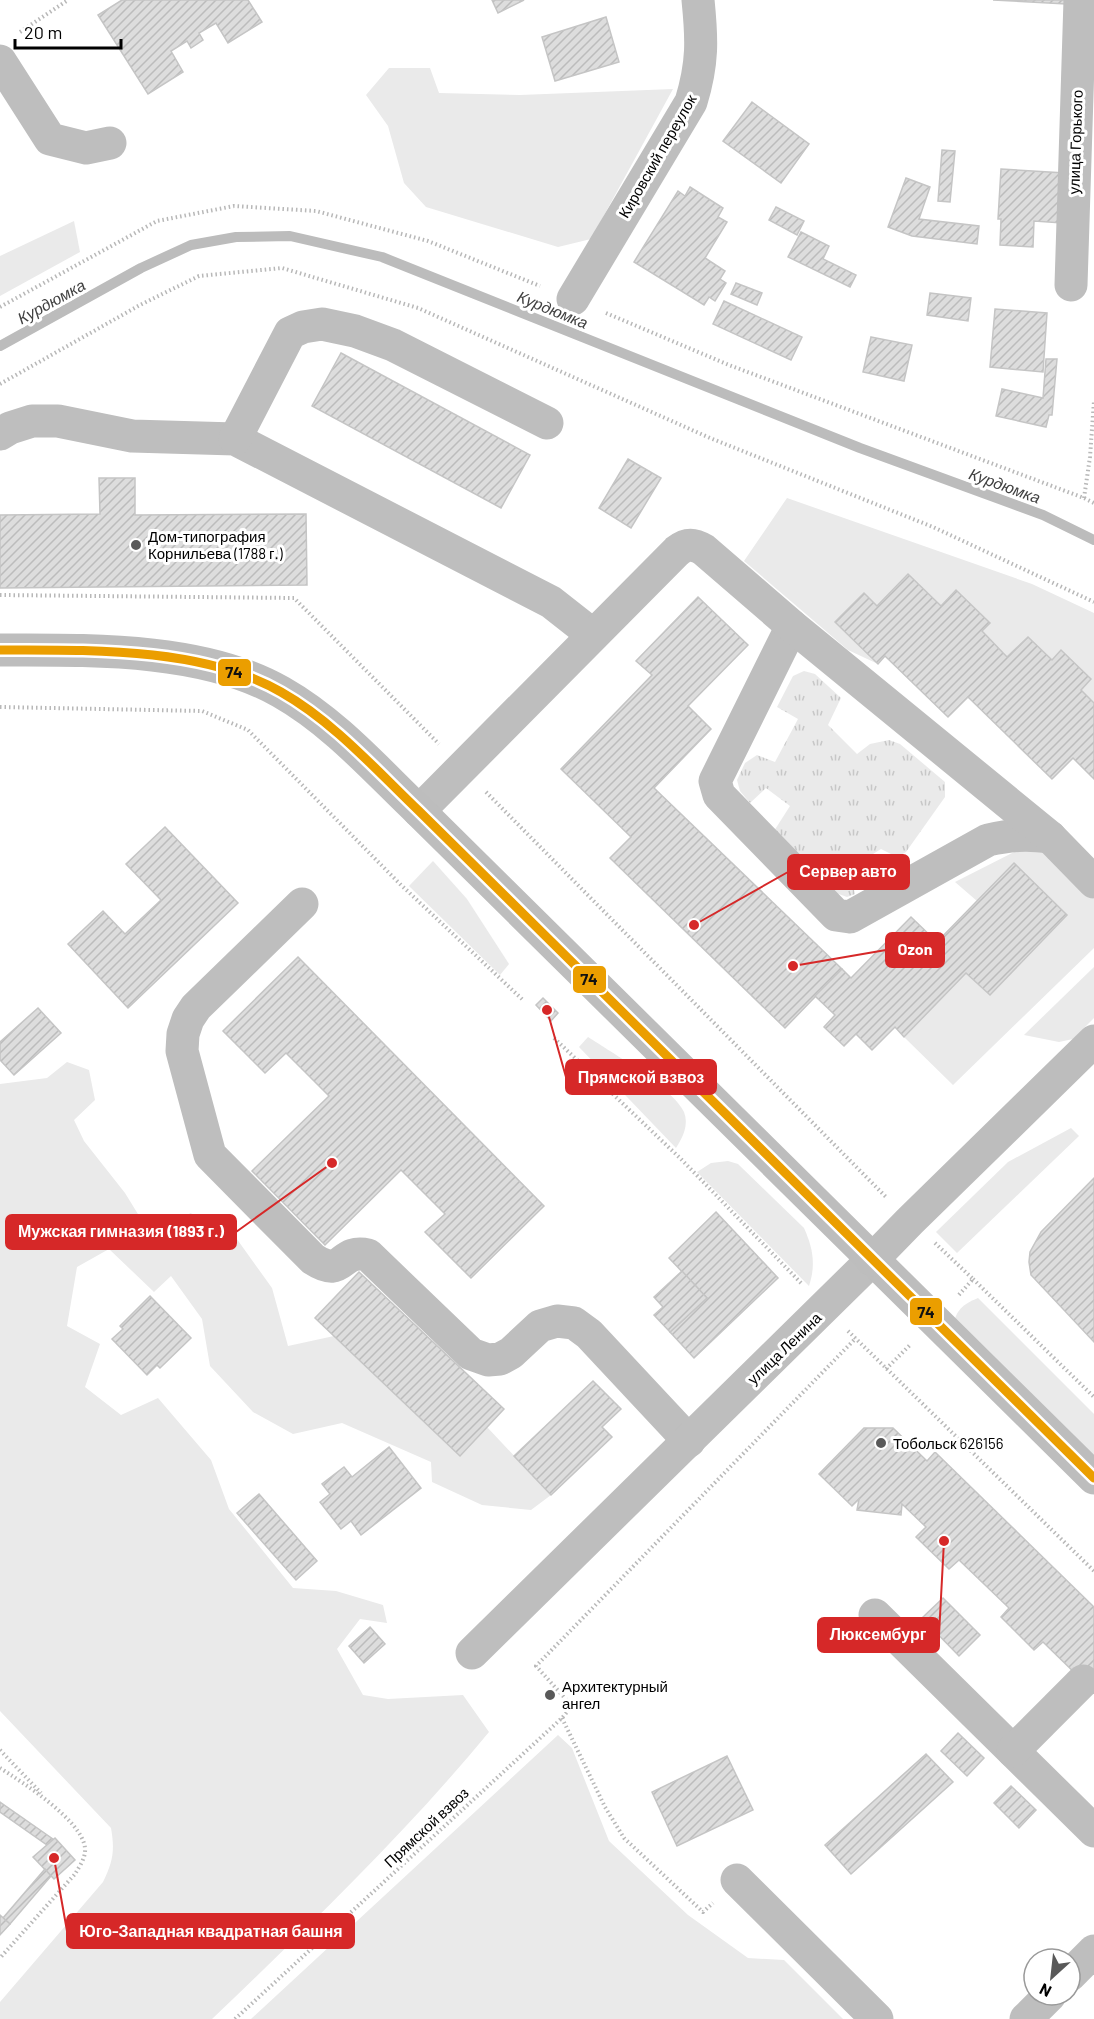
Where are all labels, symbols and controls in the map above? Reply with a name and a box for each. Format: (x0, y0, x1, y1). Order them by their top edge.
scale bar (15, 12, 122, 50)
text: 20 m (24, 21, 62, 43)
street label: улица Горького (1064, 90, 1086, 194)
street label: Кировский переулок (614, 91, 700, 221)
water label: Курдюмка (14, 275, 88, 327)
water label: Курдюмка (515, 286, 591, 332)
water label: Курдюмка (967, 463, 1043, 507)
place label: Дом-типография Корнильева (1788 г.) (148, 527, 283, 562)
marker: Дом-типография Корнильева (1788 г.) (129, 538, 143, 552)
line badge: 74 (217, 658, 252, 687)
text: 74 (225, 662, 243, 681)
callout: Сервер авто (788, 855, 909, 889)
text: Сервер авто (799, 861, 897, 880)
callout: Ozon (886, 933, 944, 967)
text: Ozon (898, 939, 932, 958)
line badge: 74 (572, 965, 607, 994)
text: 74 (580, 969, 598, 988)
callout: Прямской взвоз (566, 1060, 716, 1094)
text: Прямской взвоз (578, 1067, 704, 1086)
callout: Мужская гимназия (1893 г.) (6, 1215, 236, 1249)
text: Мужская гимназия (1893 г.) (18, 1221, 224, 1240)
line badge: 74 (909, 1297, 943, 1326)
text: 74 (917, 1302, 935, 1321)
street label: улица Ленина (743, 1308, 825, 1388)
place label: Тобольск 626156 (893, 1434, 1003, 1452)
marker: Тобольск 626156 (874, 1436, 888, 1450)
callout: Люксембург (818, 1618, 939, 1652)
text: Люксембург (830, 1624, 927, 1643)
place label: Архитектурный ангел (562, 1677, 668, 1712)
marker: Архитектурный ангел (543, 1688, 557, 1702)
street label: Прямской взвоз (380, 1783, 472, 1871)
callout: Юго-Западная квадратная башня (67, 1914, 354, 1948)
text: Юго-Западная квадратная башня (79, 1921, 343, 1940)
north arrow (1022, 1947, 1082, 2007)
text: N (1036, 1980, 1054, 2002)

